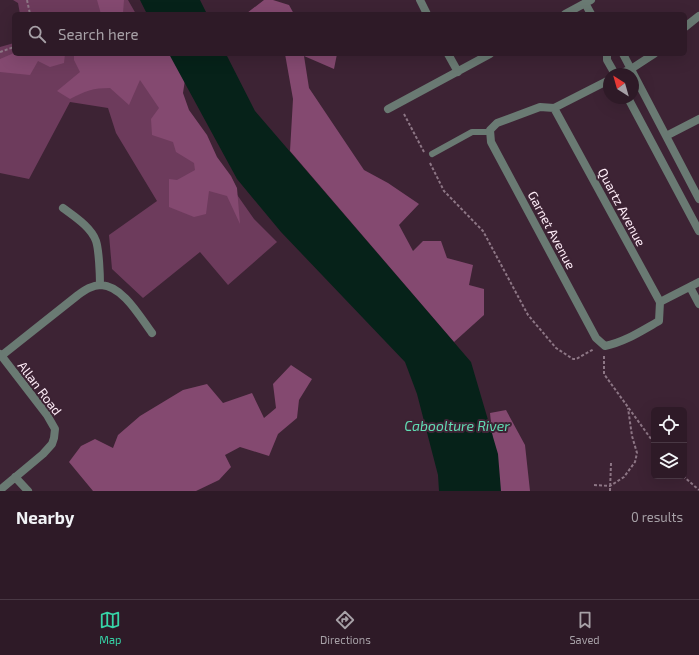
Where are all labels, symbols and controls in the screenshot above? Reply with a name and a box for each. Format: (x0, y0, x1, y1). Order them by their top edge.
search box (12, 12, 687, 56)
icon: search (26, 23, 48, 45)
text: Search here (58, 25, 139, 43)
north arrow (603, 68, 639, 104)
street label: Quartz Avenue (595, 165, 649, 249)
street label: Garnet Avenue (525, 188, 579, 272)
street label: Allan Road (15, 358, 65, 418)
map controls (651, 407, 687, 479)
button: locate (651, 407, 687, 443)
water label: Caboolture River (404, 417, 510, 434)
button: layers (651, 443, 687, 479)
text: Nearby (16, 507, 74, 527)
text: 0 results (631, 509, 683, 525)
tab: Map (99, 609, 121, 646)
tab: Directions (320, 609, 371, 646)
tab: Saved (569, 609, 600, 646)

